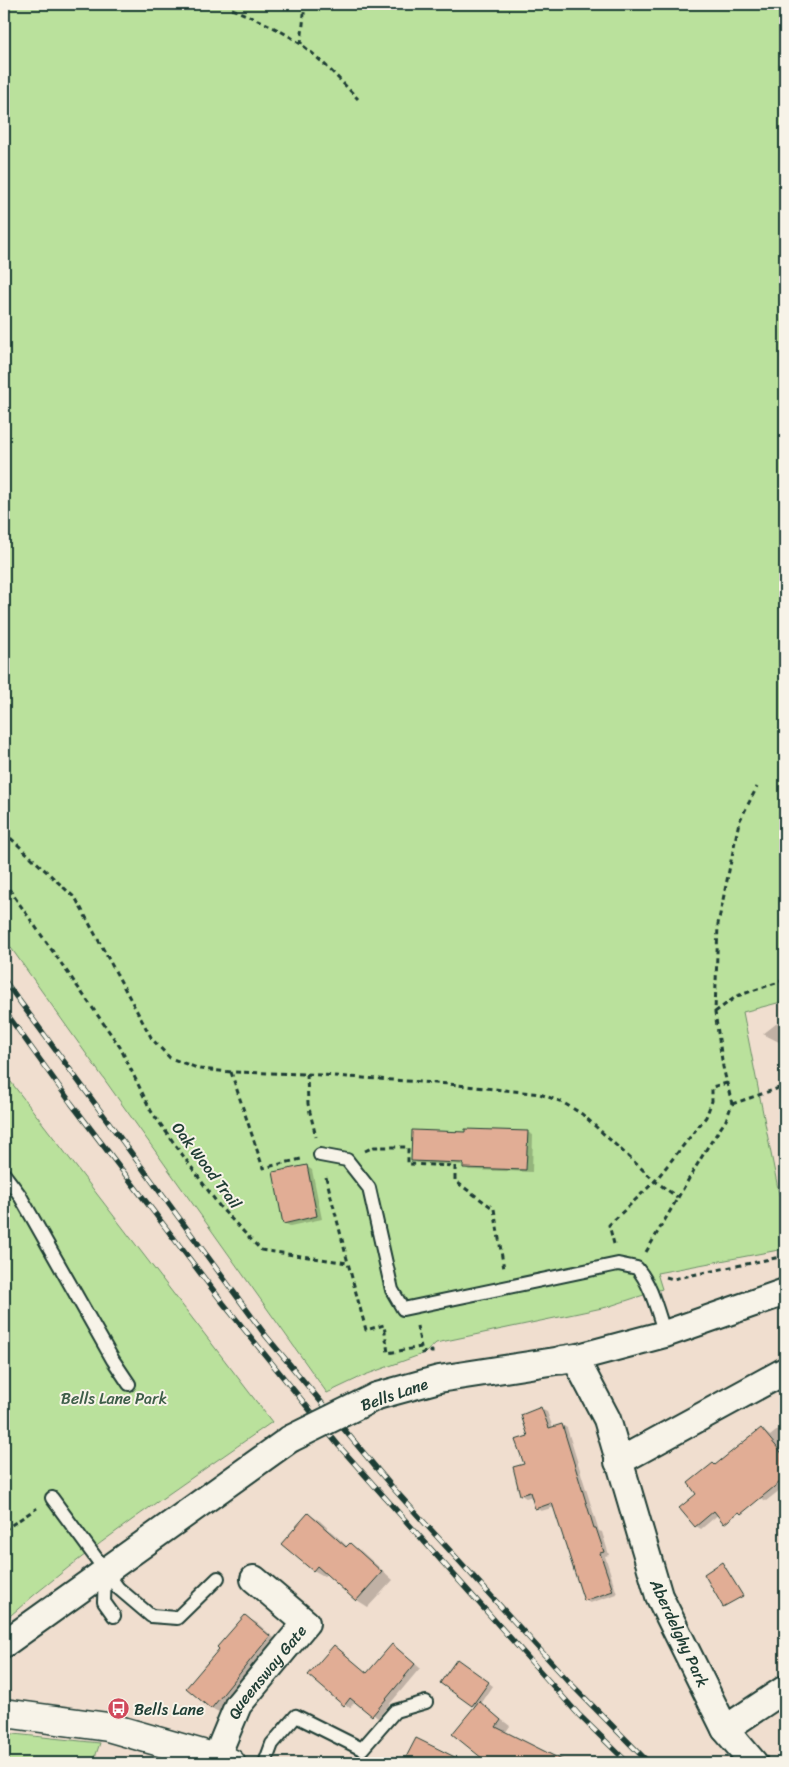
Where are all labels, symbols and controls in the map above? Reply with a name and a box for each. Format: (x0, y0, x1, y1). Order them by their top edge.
street label: Oak Wood Trail (164, 1115, 249, 1216)
street label: Bells Lane (356, 1369, 432, 1420)
park label: Bells Lane Park (61, 1384, 167, 1413)
street label: Aberdelghy Park (641, 1573, 717, 1692)
street label: Queensway Gate (220, 1618, 314, 1724)
place label: Bells Lane (134, 1695, 204, 1724)
bus stop icon: Bells Lane (106, 1697, 130, 1721)

